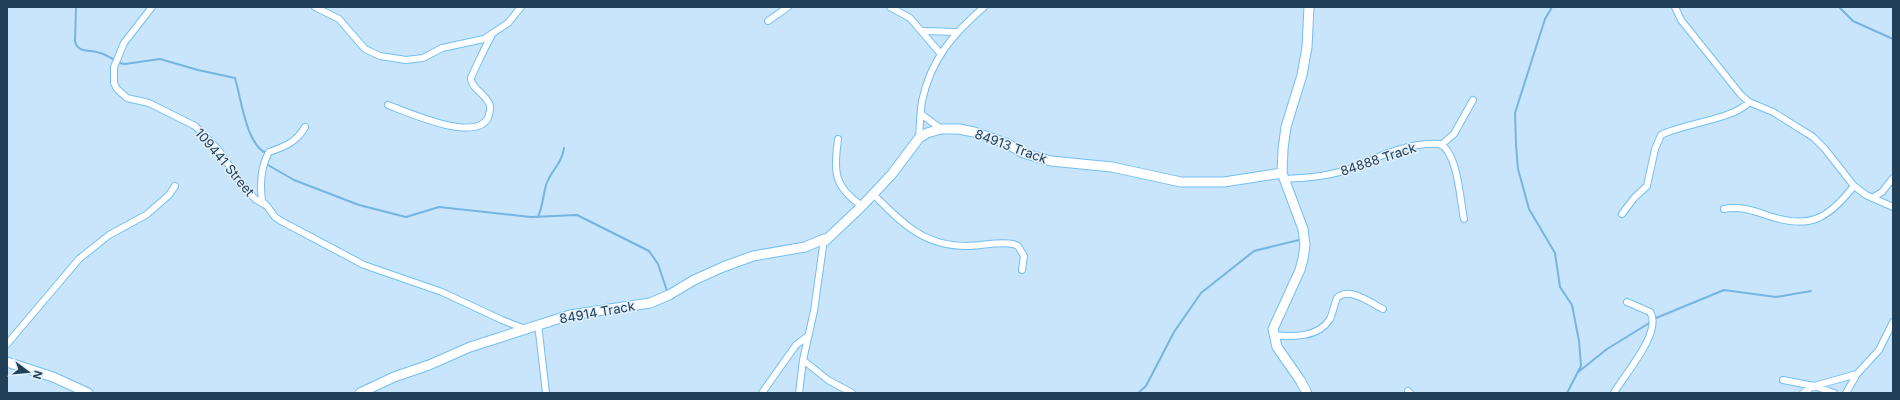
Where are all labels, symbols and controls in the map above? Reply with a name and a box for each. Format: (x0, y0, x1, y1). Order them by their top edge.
street label: 109441 Street (192, 125, 258, 199)
street label: 84913 Track (973, 126, 1049, 166)
street label: 84888 Track (1338, 139, 1418, 179)
street label: 84914 Track (558, 297, 636, 327)
north arrow (8, 352, 48, 392)
text: N (30, 369, 45, 381)

